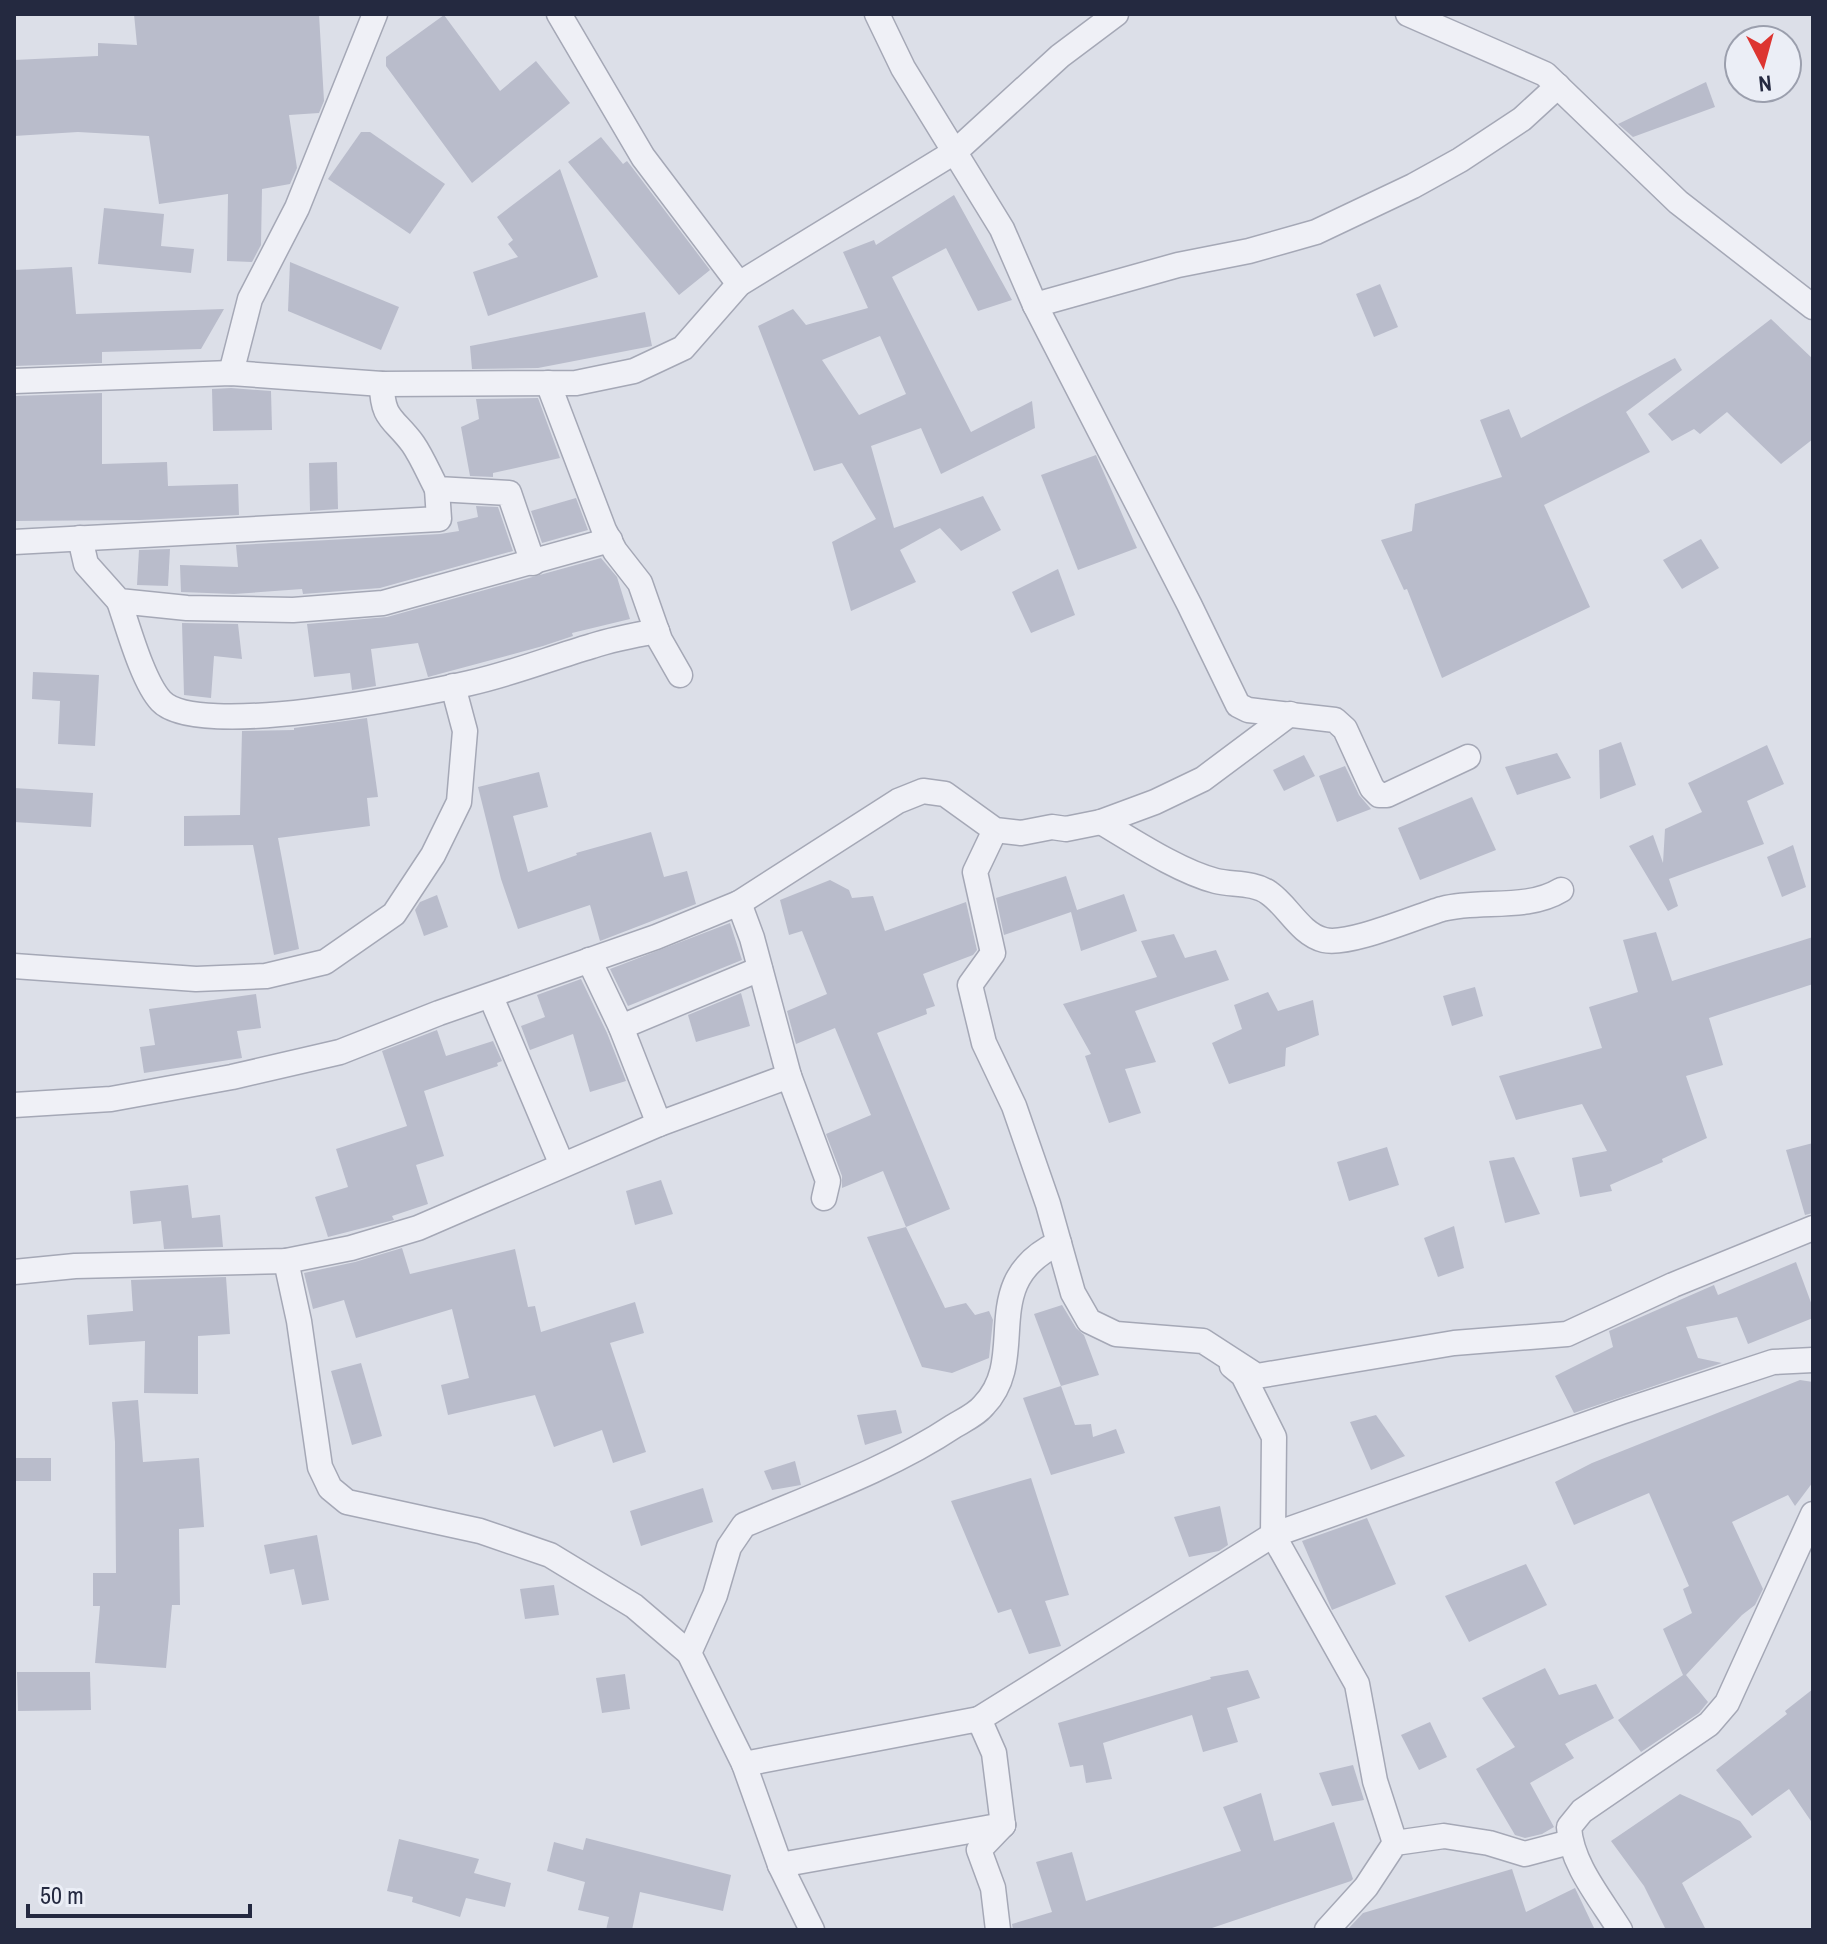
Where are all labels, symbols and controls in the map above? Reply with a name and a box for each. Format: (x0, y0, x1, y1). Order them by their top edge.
north arrow (1723, 24, 1803, 104)
text: N (1757, 68, 1773, 99)
scale bar (28, 1868, 250, 1918)
text: 50 m (40, 1879, 84, 1911)

